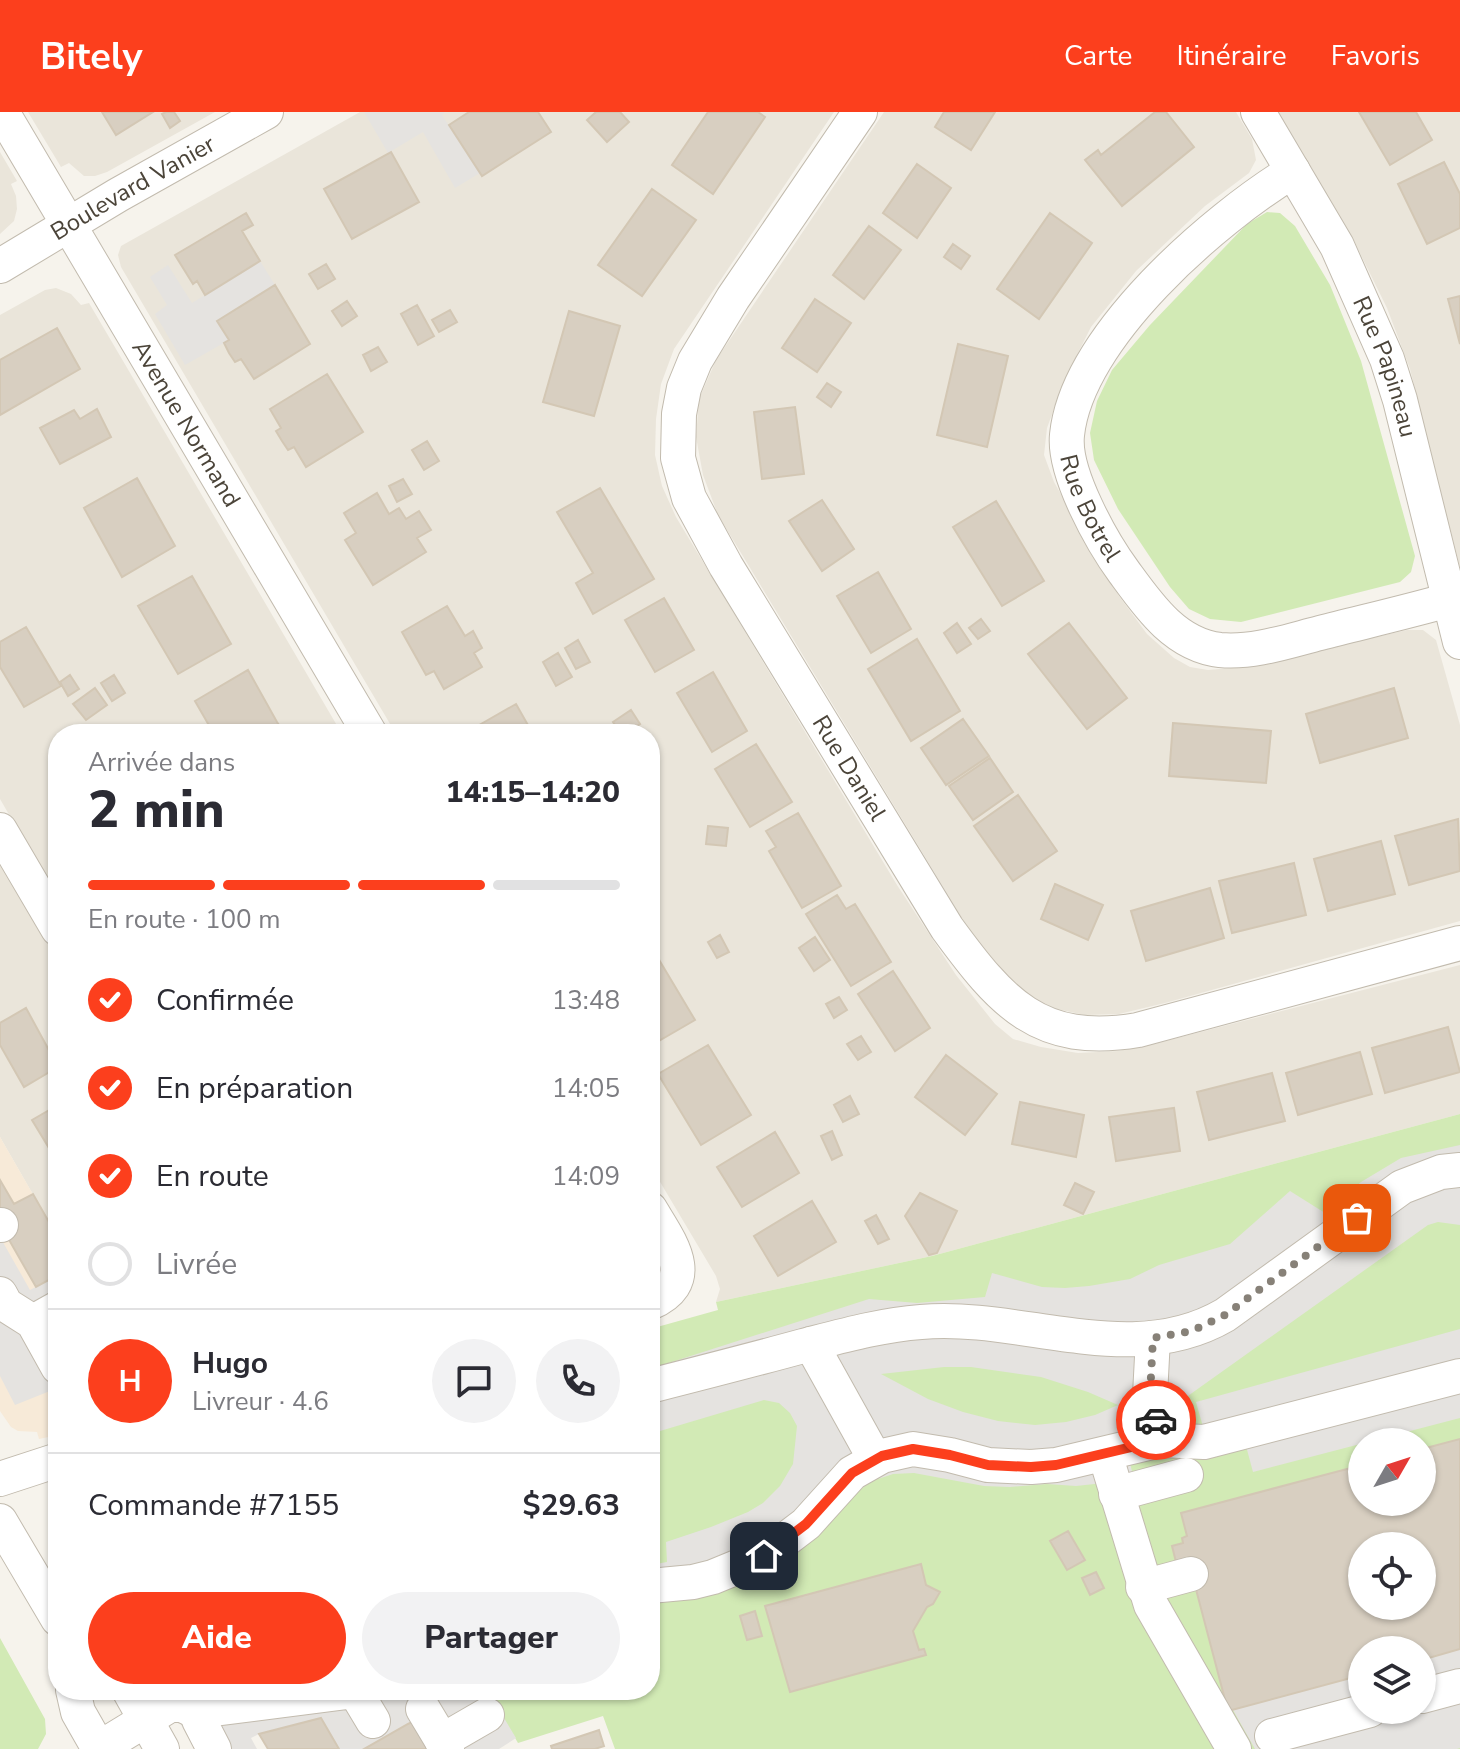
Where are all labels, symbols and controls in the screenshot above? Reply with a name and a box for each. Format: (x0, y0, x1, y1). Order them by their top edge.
text: Bitely (40, 31, 142, 82)
text: Carte (1064, 37, 1133, 75)
text: Itinéraire (1177, 37, 1287, 75)
text: Favoris (1331, 37, 1420, 75)
street label: Boulevard Vanier (45, 128, 221, 248)
street label: Rue Papineau (1345, 291, 1425, 441)
street label: Avenue Normand (125, 334, 248, 513)
street label: Rue Botrel (1052, 451, 1129, 568)
street label: Rue Daniel (805, 709, 894, 827)
text: Arrivée dans (88, 745, 235, 780)
text: 14:15–14:20 (445, 772, 620, 813)
text: 2 min (88, 774, 225, 845)
text: En route · 100 m (88, 902, 281, 937)
icon: check (88, 978, 132, 1022)
text: Confirmée (156, 980, 294, 1021)
text: 13:48 (552, 983, 620, 1018)
icon: check (88, 1066, 132, 1110)
text: En préparation (156, 1068, 353, 1109)
text: 14:05 (552, 1071, 620, 1106)
icon: check (88, 1154, 132, 1198)
text: En route (156, 1156, 269, 1197)
text: 14:09 (552, 1159, 620, 1194)
pin (1323, 1184, 1391, 1252)
icon: bag (1335, 1196, 1379, 1240)
text: Livrée (156, 1244, 237, 1285)
button: chat (432, 1339, 516, 1423)
button: phone (536, 1339, 620, 1423)
text: Hugo (192, 1343, 268, 1384)
text: H (118, 1361, 142, 1402)
courier (1116, 1380, 1196, 1460)
text: Livreur · 4.6 (192, 1384, 329, 1419)
icon: car (1134, 1398, 1178, 1442)
north arrow (1348, 1428, 1436, 1516)
map controls (1348, 1428, 1436, 1724)
text: Commande #7155 (88, 1485, 339, 1526)
text: $29.63 (523, 1485, 620, 1526)
pin (730, 1522, 798, 1590)
button: locate (1348, 1532, 1436, 1620)
icon: home (742, 1534, 786, 1578)
button: Aide (88, 1592, 346, 1684)
button: Partager (362, 1592, 620, 1684)
button: layers (1348, 1636, 1436, 1724)

